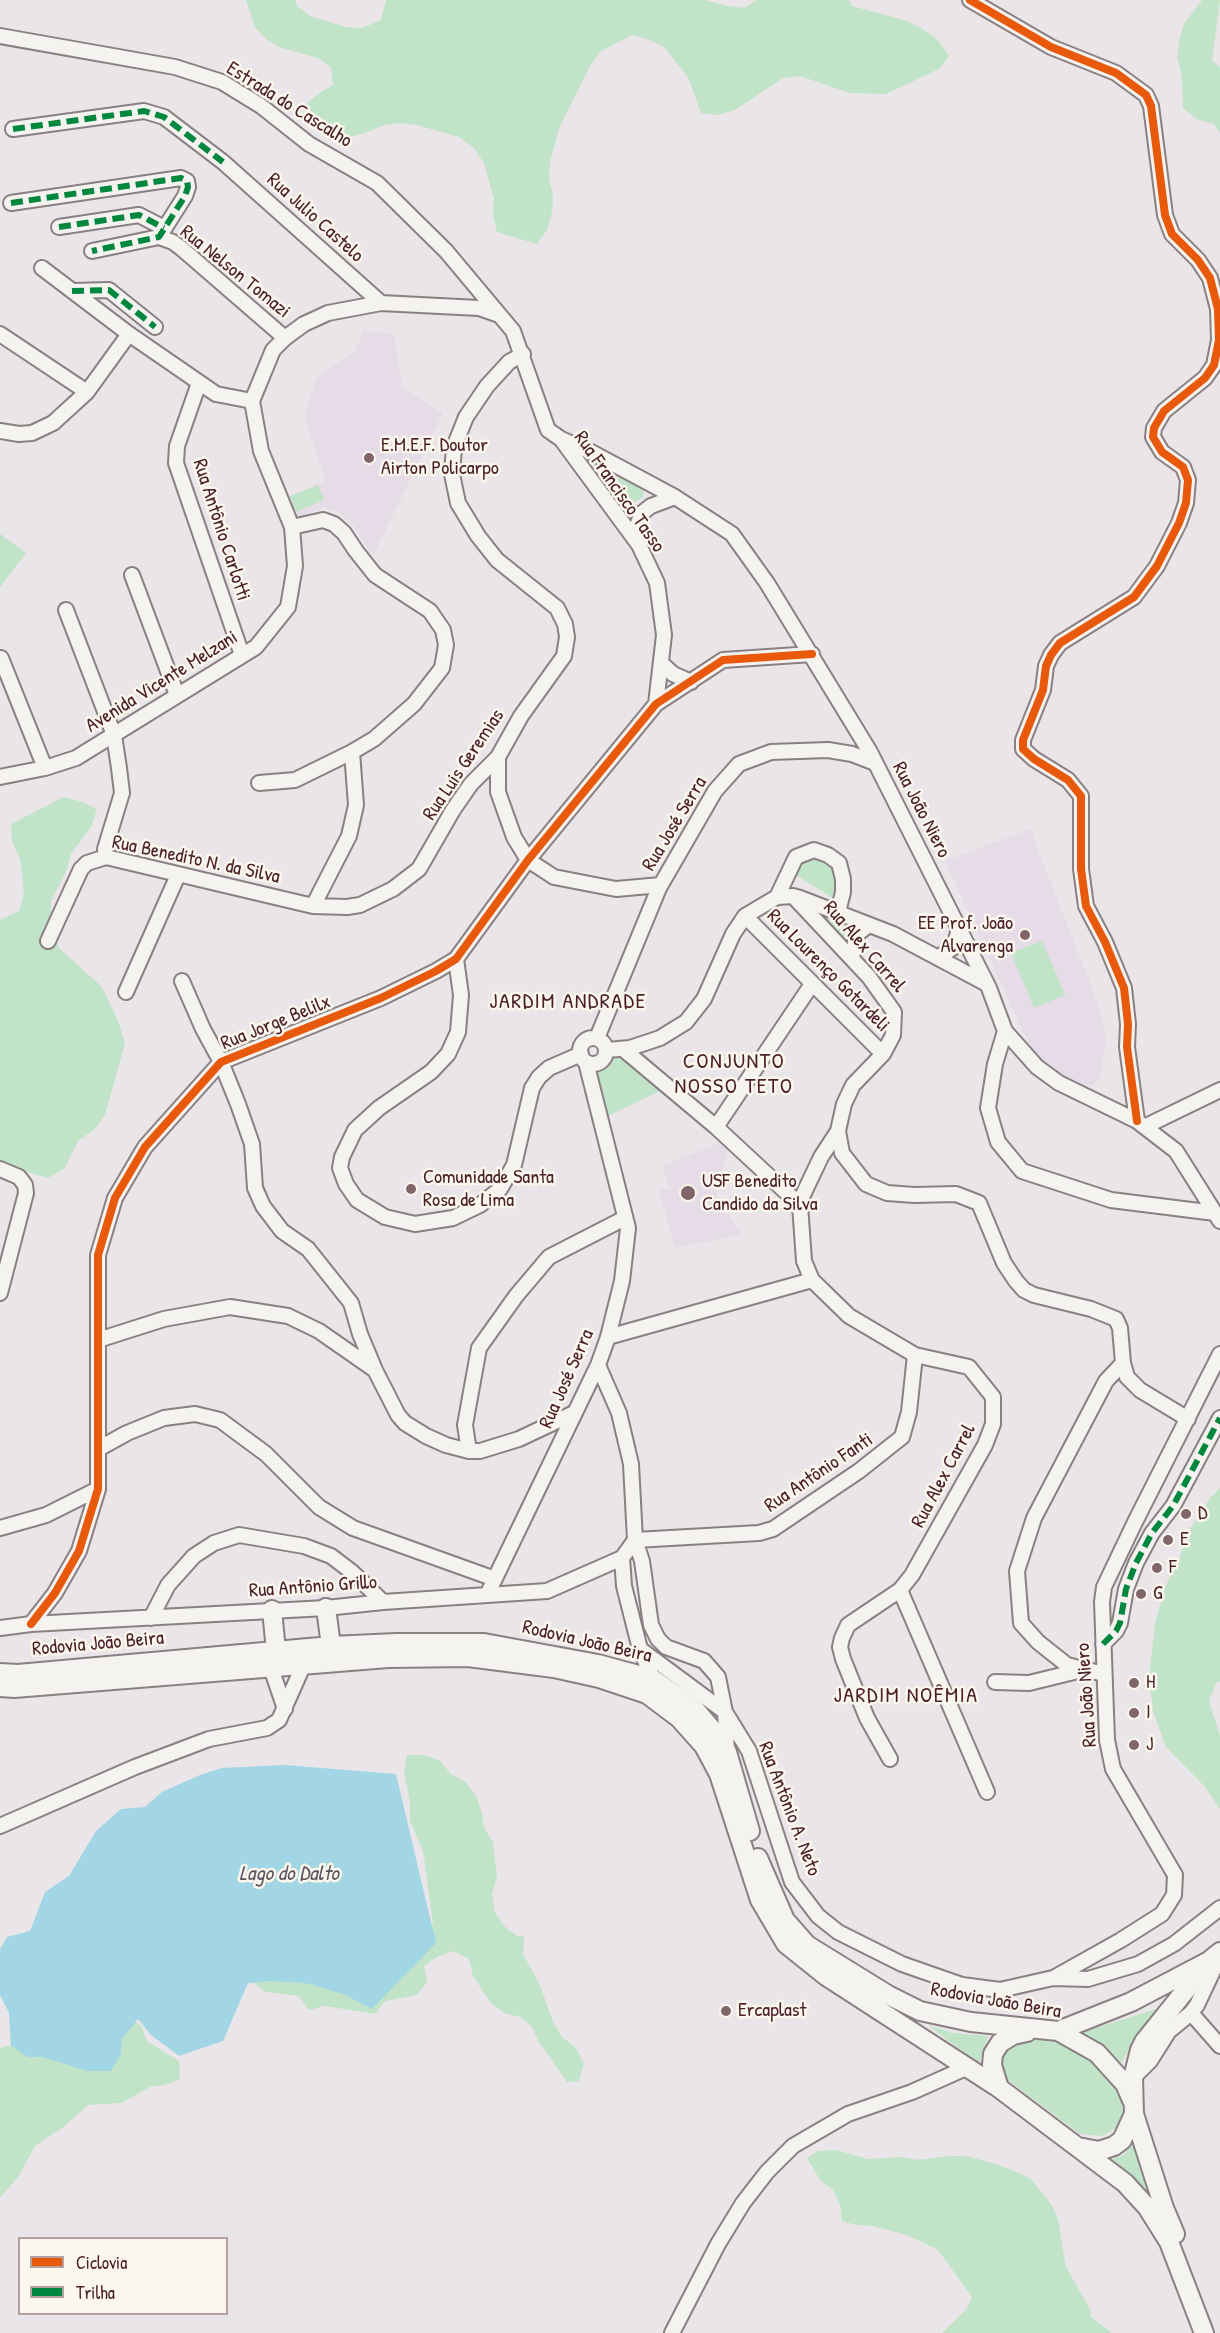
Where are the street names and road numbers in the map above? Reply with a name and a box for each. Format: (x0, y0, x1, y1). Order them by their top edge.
street label: Estrada do Cascalho (222, 57, 356, 153)
street label: Rua Julio Castelo (262, 168, 368, 268)
street label: Rua Nelson Tomazi (175, 220, 295, 324)
street label: Rua Francisco Tasso (568, 427, 670, 557)
street label: Rua Antônio Carlotti (187, 456, 255, 604)
street label: Avenida Vicente Melzani (82, 626, 242, 738)
street label: Rua Luis Geremias (418, 705, 510, 825)
street label: Rua João Niero (887, 758, 955, 862)
street label: Rua José Serra (638, 773, 712, 875)
street label: Rua Benedito N. da Silva (110, 830, 282, 890)
street label: Rua Alex Carrel (818, 896, 910, 998)
street label: Rua Lourenço Gotardeli (762, 905, 894, 1037)
street label: Rua Jorge Belilx (218, 990, 334, 1056)
street label: Rua José Serra (535, 1326, 599, 1432)
street label: Rua Alex Carrel (907, 1420, 981, 1532)
street label: Rua Antônio Fanti (760, 1428, 878, 1518)
street label: Rua Antônio Grillo (248, 1571, 378, 1603)
street label: Rodovia João Beira (520, 1615, 654, 1669)
street label: Rodovia João Beira (31, 1626, 165, 1662)
street label: Rua João Niero (1071, 1642, 1103, 1748)
street label: Rua Antônio A. Neto (752, 1739, 826, 1879)
street label: Rodovia João Beira (929, 1978, 1063, 2024)

